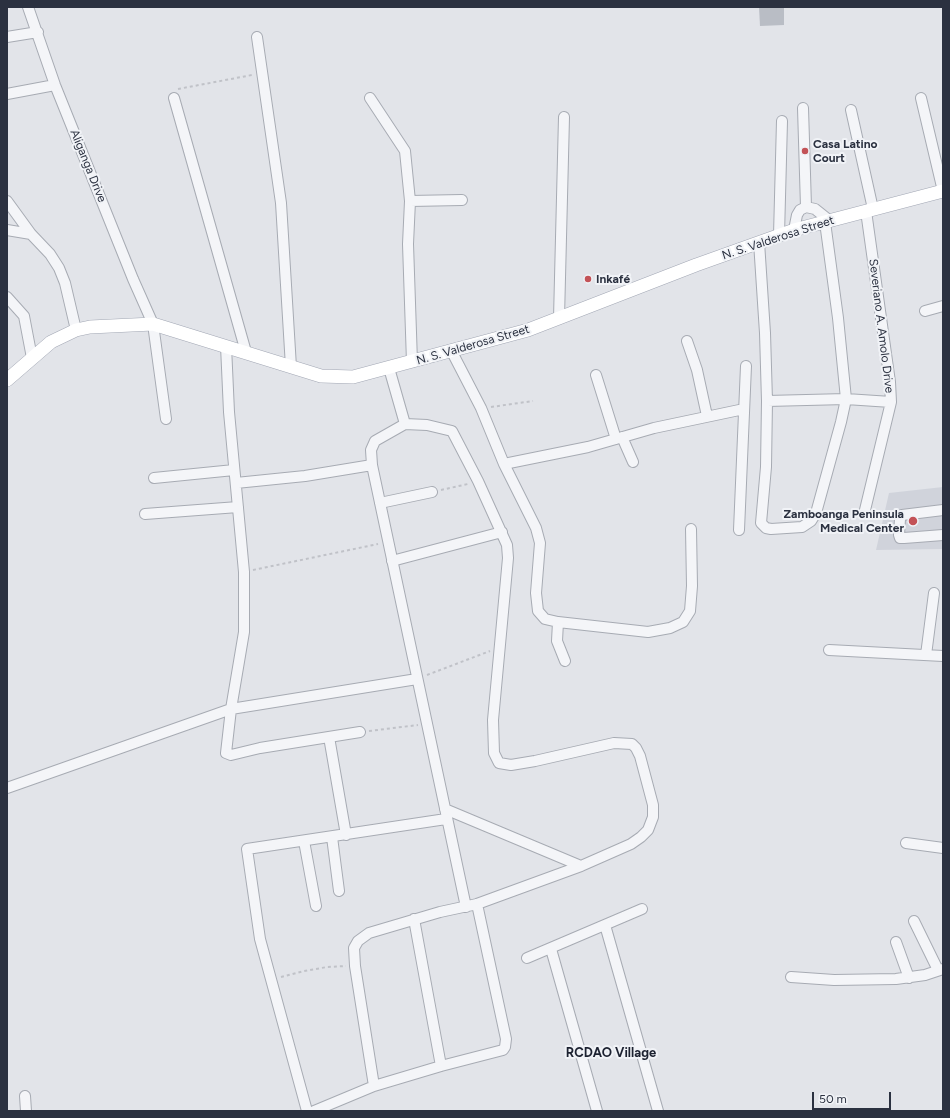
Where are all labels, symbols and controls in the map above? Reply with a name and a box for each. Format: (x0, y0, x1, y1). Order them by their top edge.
street label: Aliganga Drive (67, 127, 109, 205)
place label: Casa Latino Court (813, 137, 878, 165)
marker: Casa Latino Court (800, 146, 810, 156)
street label: N. S. Valderosa Street (720, 213, 836, 263)
street label: Severiano A. Amolo Drive (866, 258, 896, 394)
place label: Inkafé (596, 272, 630, 286)
marker: Inkafé (583, 274, 593, 284)
street label: N. S. Valderosa Street (415, 322, 531, 368)
place label: Zamboanga Peninsula Medical Center (783, 507, 904, 535)
marker: Zamboanga Peninsula Medical Center (907, 515, 919, 527)
district label: RCDAO Village (566, 1045, 656, 1061)
scale bar (814, 1084, 893, 1110)
text: 50 m (819, 1092, 847, 1106)

